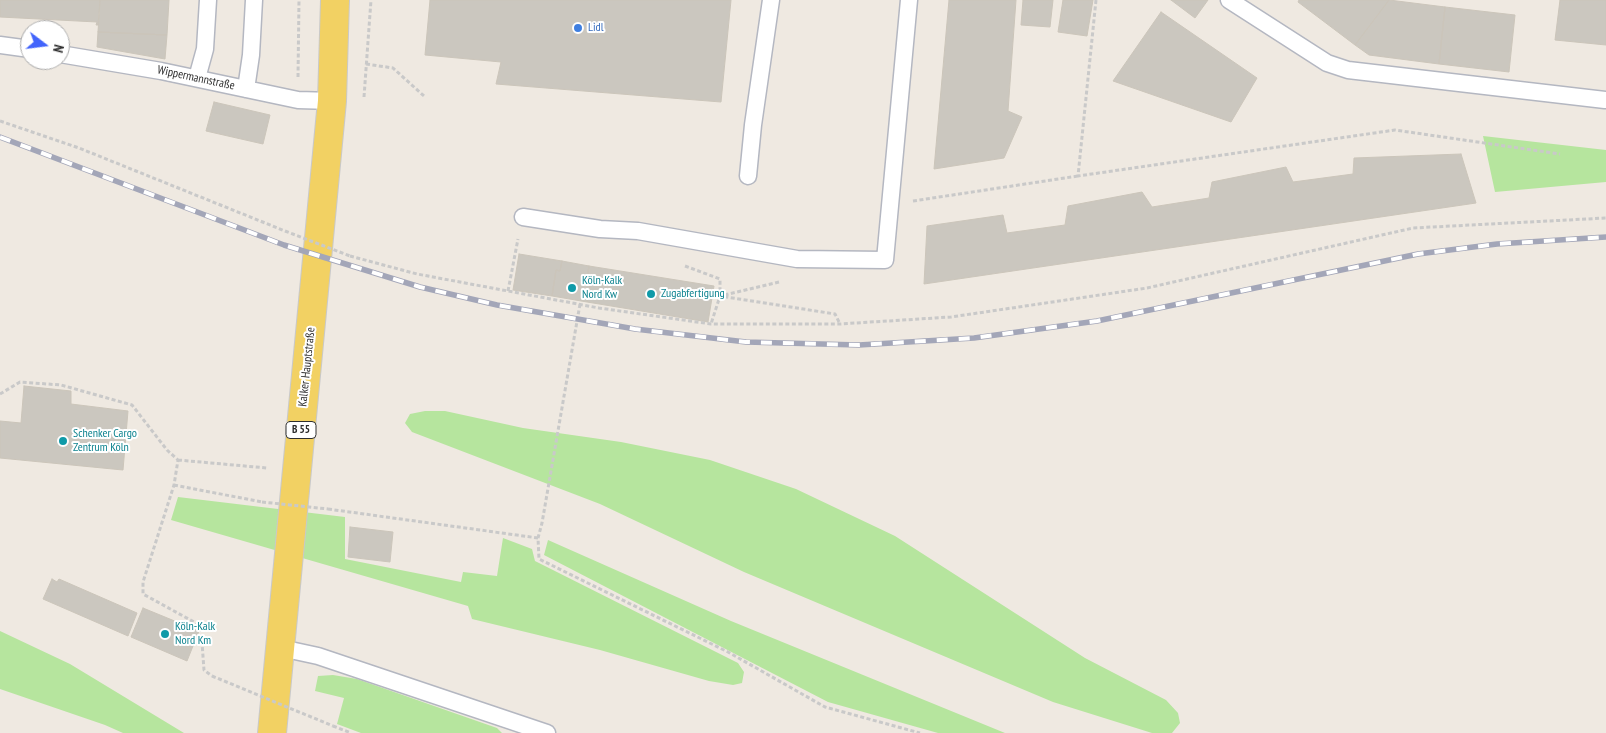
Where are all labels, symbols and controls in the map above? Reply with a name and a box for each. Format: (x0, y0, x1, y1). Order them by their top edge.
north arrow (20, 20, 70, 70)
place label: Lidl (588, 21, 604, 35)
marker: Lidl (572, 22, 584, 34)
text: N (49, 43, 68, 55)
street label: Wippermannstraße (156, 63, 236, 93)
place label: Köln-Kalk Nord Kw (582, 274, 622, 302)
marker: Köln-Kalk Nord Kw (566, 282, 578, 294)
place label: Zugabfertigung (661, 287, 725, 301)
marker: Zugabfertigung (645, 288, 657, 300)
street label: Kalker Hauptstraße (296, 327, 318, 407)
road number: B 55 (286, 422, 316, 438)
place label: Schenker Cargo Zentrum Köln (73, 427, 137, 455)
marker: Schenker Cargo Zentrum Köln (57, 435, 69, 447)
place label: Köln-Kalk Nord Km (175, 620, 215, 648)
marker: Köln-Kalk Nord Km (159, 628, 171, 640)

